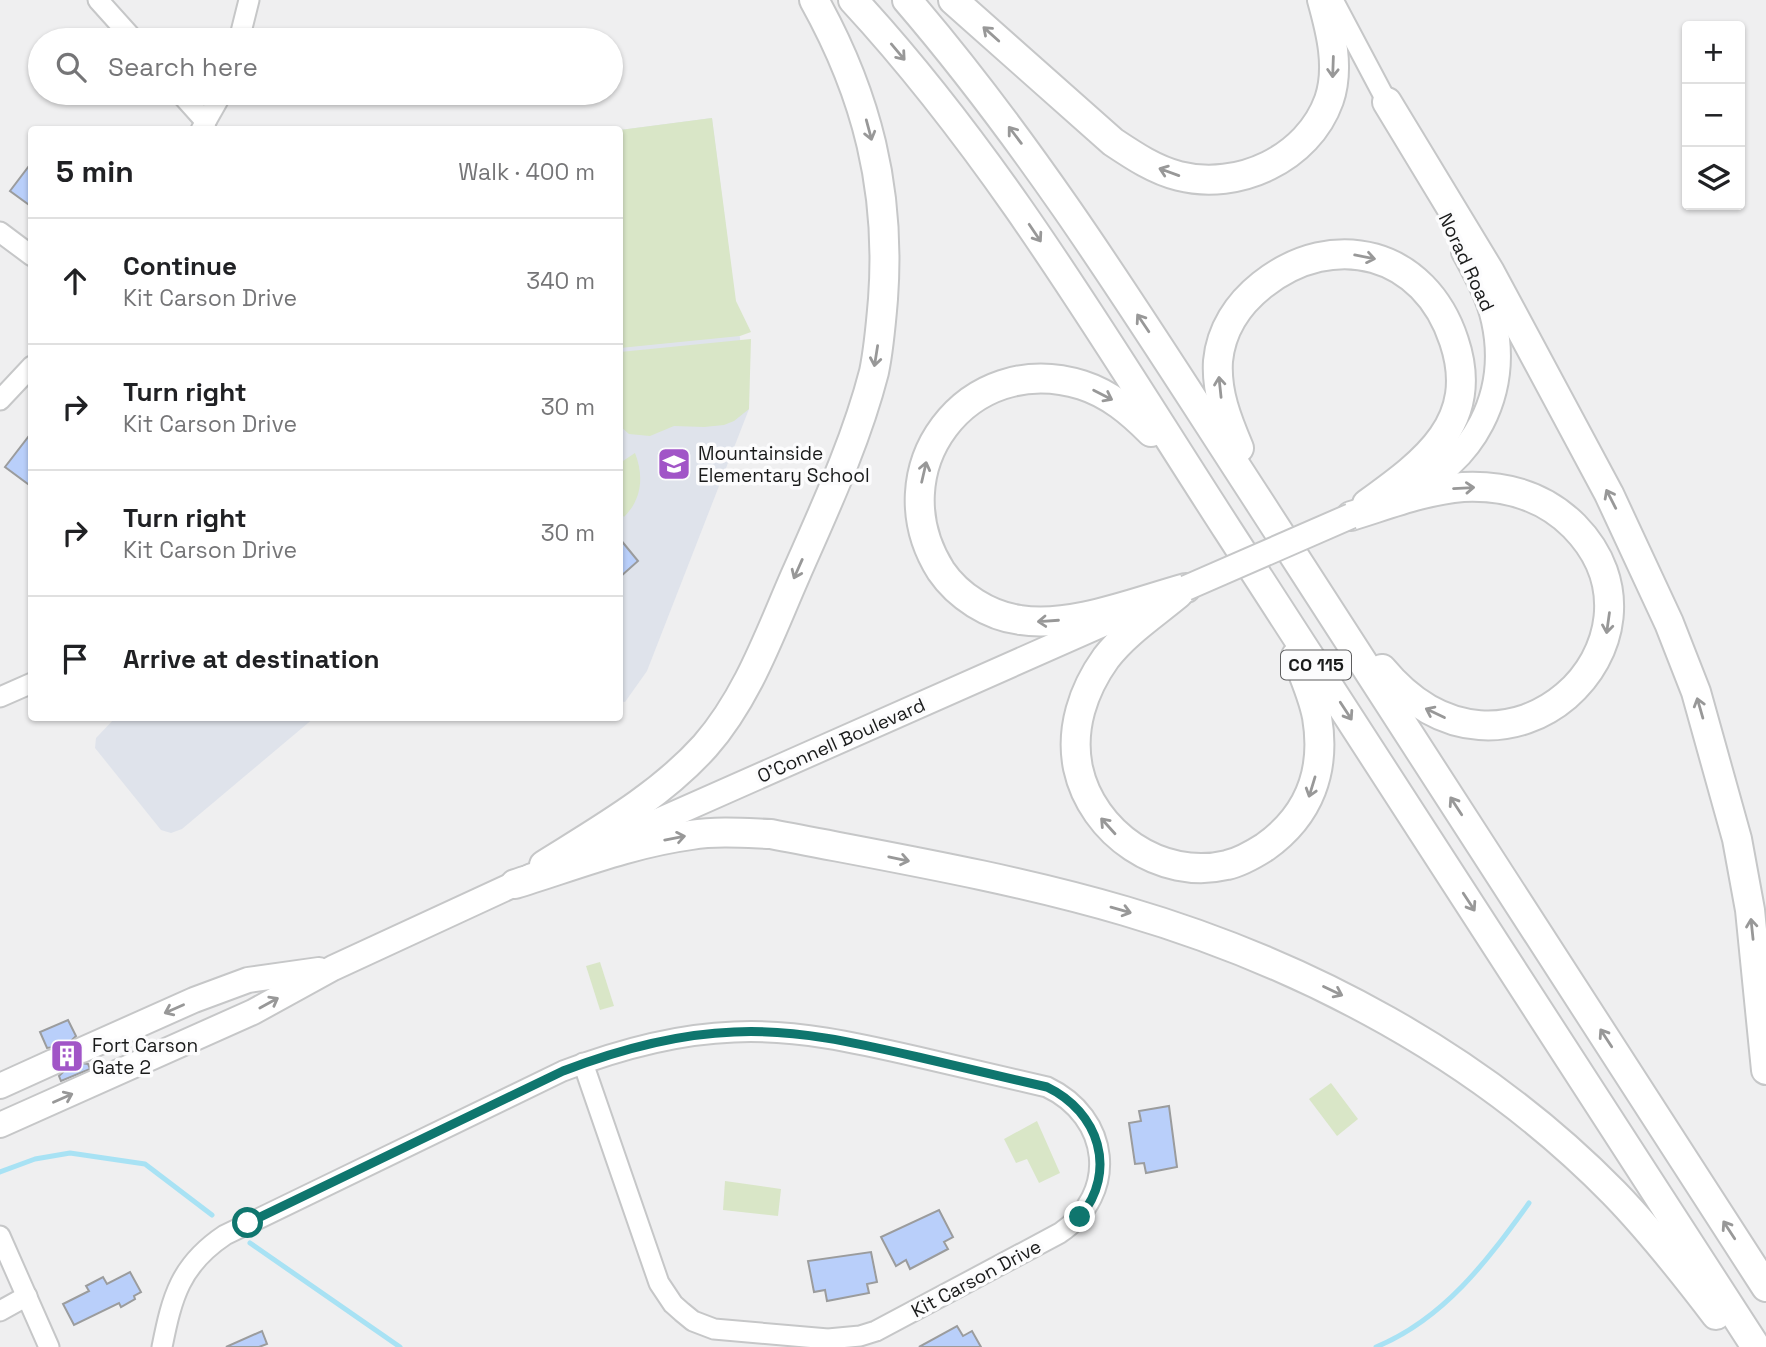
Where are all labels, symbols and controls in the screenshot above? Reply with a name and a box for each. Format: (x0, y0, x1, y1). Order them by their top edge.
map controls (1682, 21, 1745, 210)
button: + (1682, 21, 1745, 84)
one-way arrow (982, 26, 1000, 42)
search box (28, 28, 623, 105)
one-way arrow (890, 42, 906, 60)
icon: search (52, 48, 90, 86)
text: Search here (108, 50, 258, 84)
one-way arrow (1326, 55, 1339, 78)
button: − (1682, 84, 1745, 147)
one-way arrow (863, 118, 876, 141)
one-way arrow (1008, 126, 1022, 145)
button: layers (1682, 147, 1745, 210)
text: 5 min (56, 152, 134, 191)
text: Walk · 400 m (458, 157, 595, 187)
one-way arrow (1159, 165, 1181, 178)
street label: Norad Road (1433, 209, 1500, 315)
one-way arrow (1028, 223, 1042, 242)
text: Continue (123, 249, 237, 283)
one-way arrow (1353, 250, 1376, 264)
icon: ahead (56, 262, 94, 300)
text: 340 m (526, 266, 595, 296)
text: Kit Carson Drive (123, 283, 297, 313)
one-way arrow (1136, 314, 1150, 334)
one-way arrow (869, 344, 882, 367)
text: Turn right (123, 375, 247, 409)
one-way arrow (1213, 376, 1226, 398)
icon: right (56, 388, 94, 426)
one-way arrow (1092, 388, 1113, 402)
text: 30 m (541, 392, 595, 422)
text: Kit Carson Drive (123, 409, 297, 439)
place label: Mountainside Elementary School (698, 441, 870, 488)
school or university icon: Mountainside Elementary School (655, 445, 693, 483)
one-way arrow (917, 461, 931, 484)
one-way arrow (1452, 481, 1475, 494)
one-way arrow (1603, 489, 1617, 510)
text: Turn right (123, 501, 247, 535)
icon: right (56, 514, 94, 552)
text: 30 m (541, 518, 595, 548)
text: Kit Carson Drive (123, 535, 297, 565)
one-way arrow (791, 558, 804, 579)
one-way arrow (1601, 611, 1614, 634)
one-way arrow (1037, 614, 1060, 627)
icon: arrive (56, 640, 94, 678)
text: Arrive at destination (123, 642, 380, 676)
road number: CO 115 (1281, 650, 1351, 680)
street label: O'Connell Boulevard (753, 692, 929, 789)
one-way arrow (1693, 697, 1706, 719)
one-way arrow (1339, 701, 1353, 720)
one-way arrow (1425, 705, 1446, 719)
one-way arrow (1305, 776, 1318, 798)
one-way arrow (1449, 797, 1463, 816)
one-way arrow (1101, 817, 1117, 835)
one-way arrow (663, 830, 686, 844)
one-way arrow (887, 853, 910, 867)
one-way arrow (1463, 892, 1477, 912)
one-way arrow (1109, 904, 1132, 917)
one-way arrow (1745, 918, 1758, 941)
one-way arrow (1322, 985, 1343, 999)
one-way arrow (258, 996, 279, 1009)
one-way arrow (163, 1003, 185, 1016)
one-way arrow (1598, 1029, 1612, 1049)
place label: Fort Carson Gate 2 (92, 1033, 198, 1080)
building icon: Fort Carson Gate 2 (48, 1037, 86, 1075)
one-way arrow (52, 1091, 73, 1105)
route end (1064, 1201, 1095, 1232)
route start (232, 1207, 263, 1238)
one-way arrow (1722, 1220, 1736, 1240)
street label: Kit Carson Drive (907, 1234, 1046, 1323)

